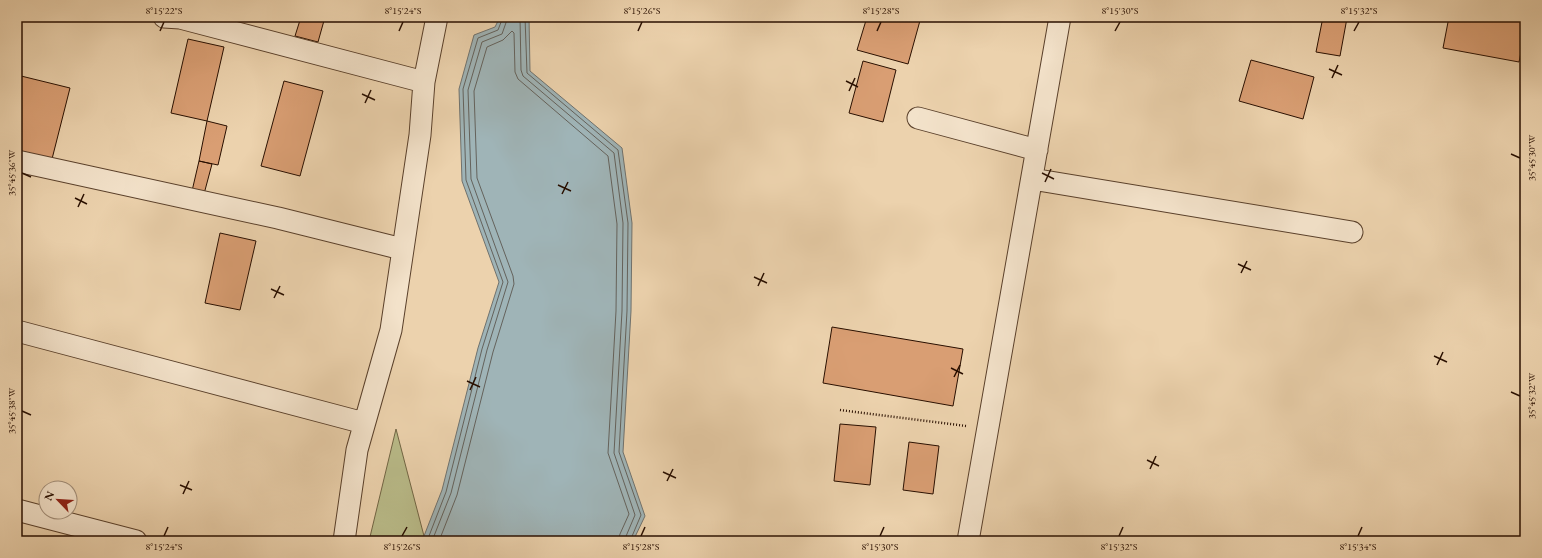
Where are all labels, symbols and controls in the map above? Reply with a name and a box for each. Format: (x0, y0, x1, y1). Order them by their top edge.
text: 8°15'22"S (146, 4, 183, 17)
text: 8°15'24"S (385, 4, 422, 17)
text: 8°15'26"S (624, 4, 661, 17)
text: 8°15'28"S (863, 4, 900, 17)
text: 8°15'30"S (1102, 4, 1139, 17)
text: 8°15'32"S (1341, 4, 1378, 17)
text: 35°45'30"W (1525, 134, 1538, 181)
text: 35°45'36"W (5, 149, 18, 196)
text: 35°45'32"W (1525, 372, 1538, 419)
text: 35°45'38"W (5, 387, 18, 434)
north arrow (38, 480, 78, 520)
text: N (41, 489, 57, 503)
text: 8°15'24"S (146, 540, 183, 553)
text: 8°15'26"S (384, 540, 421, 553)
text: 8°15'28"S (623, 540, 660, 553)
text: 8°15'30"S (862, 540, 899, 553)
text: 8°15'32"S (1101, 540, 1138, 553)
text: 8°15'34"S (1340, 540, 1377, 553)

